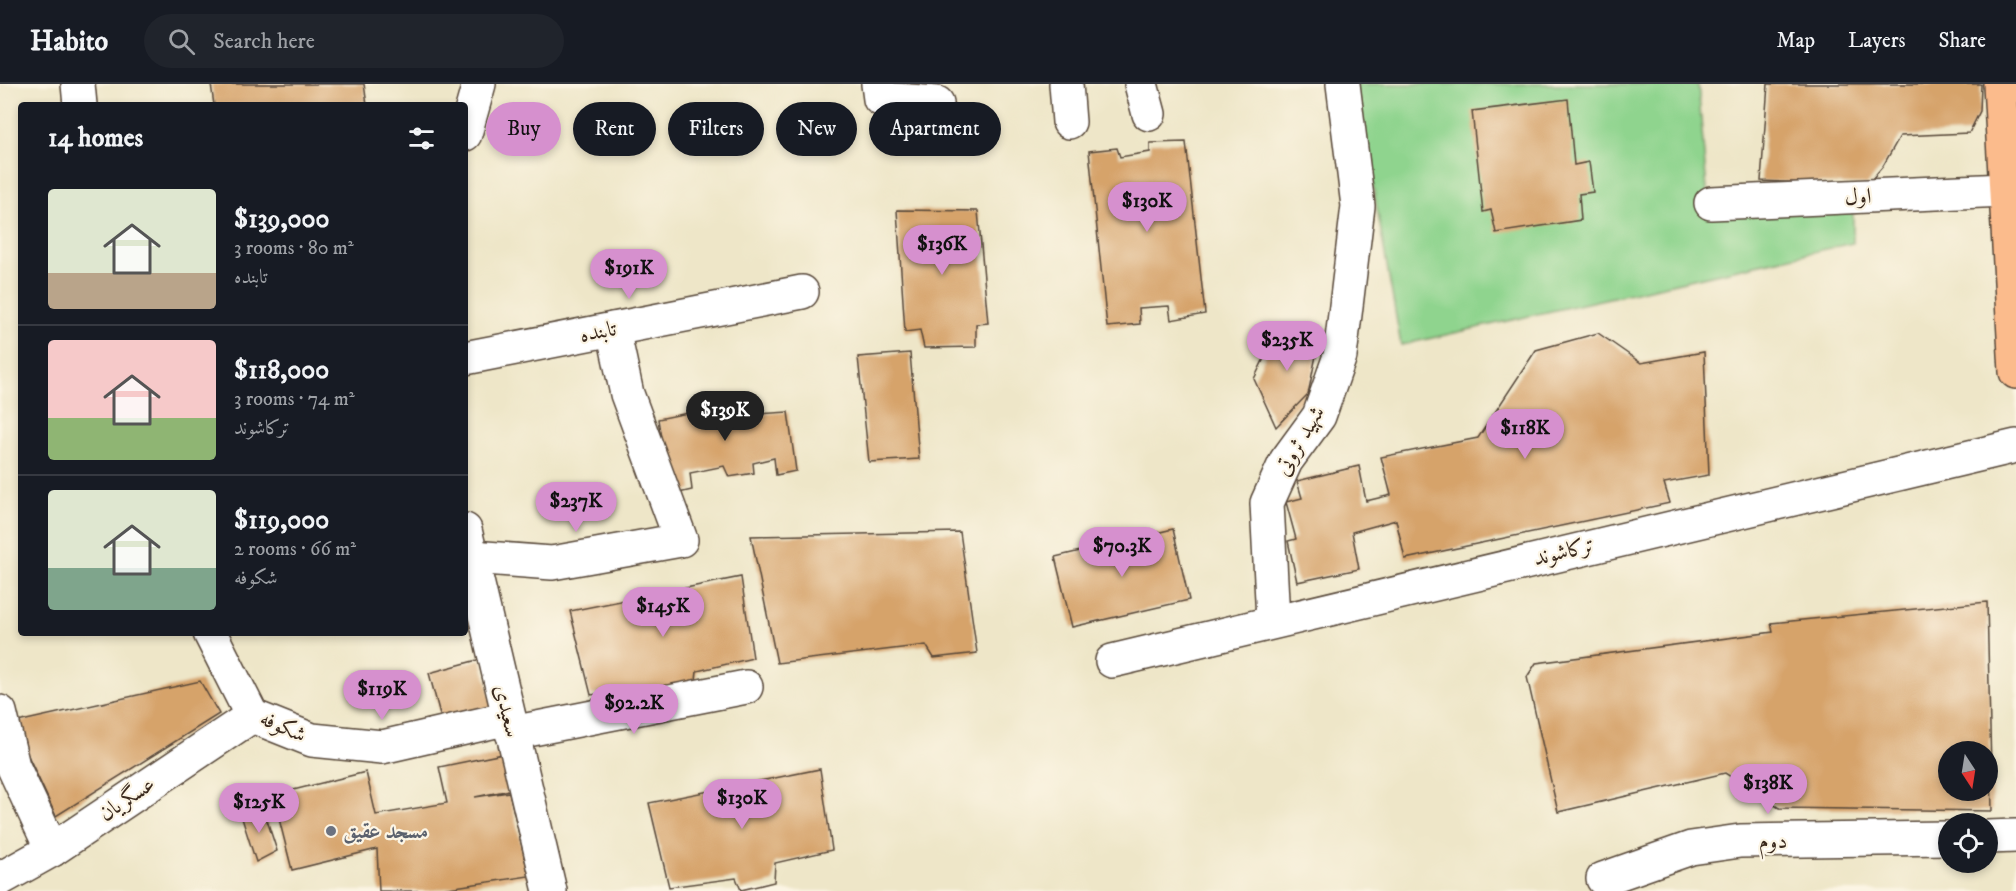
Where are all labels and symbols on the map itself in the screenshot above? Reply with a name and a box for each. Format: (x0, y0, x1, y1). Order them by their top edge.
pin: $130K (1105, 182, 1189, 233)
street label: اول (1844, 183, 1872, 211)
pin: $136K (900, 225, 984, 276)
pin: $191K (587, 249, 671, 300)
street label: تابنده (577, 315, 619, 349)
pin: $235K (1245, 321, 1329, 372)
pin: $139K (683, 391, 767, 442)
street label: شهید ثروتی (1269, 401, 1331, 481)
pin: $118K (1483, 409, 1567, 460)
pin: $237K (534, 482, 618, 533)
pin: $70.3K (1073, 527, 1171, 578)
street label: ترکاشوند (1531, 532, 1597, 572)
pin: $145K (621, 587, 705, 638)
pin: $119K (340, 670, 424, 721)
street label: سعیدی (488, 682, 526, 740)
pin: $92.2K (585, 684, 683, 735)
street label: شکوفه (256, 705, 310, 749)
north arrow (1938, 741, 1998, 801)
pin: $138K (1726, 764, 1810, 815)
street label: عسگریان (94, 770, 160, 828)
pin: $130K (700, 779, 784, 830)
pin: $125K (217, 783, 301, 834)
place label: مسجد عقیق (343, 818, 428, 845)
marker: مسجد عقیق (324, 824, 338, 838)
street label: دوم (1759, 828, 1787, 860)

